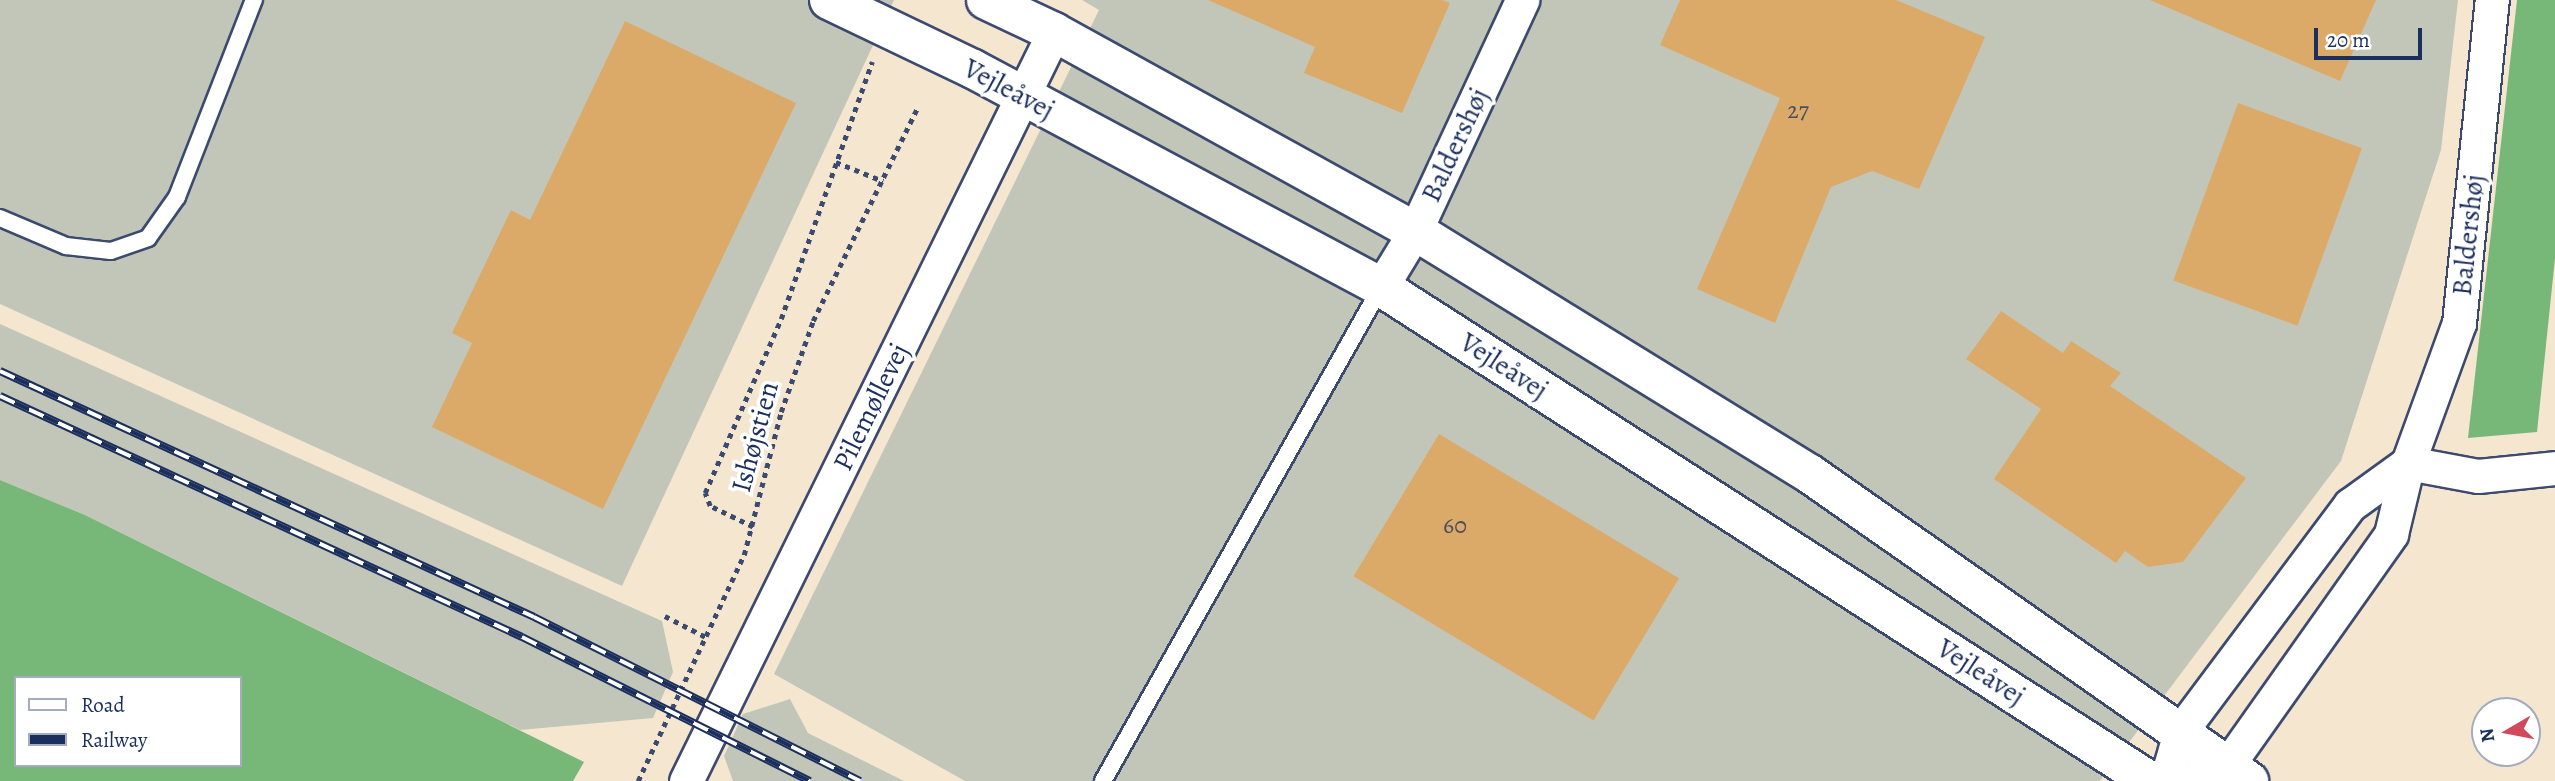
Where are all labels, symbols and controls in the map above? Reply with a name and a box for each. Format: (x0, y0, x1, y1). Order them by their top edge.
scale bar (2317, 14, 2426, 58)
text: 20 m (2327, 26, 2370, 54)
street label: Vejleåvej (958, 51, 1060, 127)
street label: Baldershøj (1414, 83, 1496, 207)
house number: 27 (1787, 97, 1809, 125)
street label: Baldershøj (2445, 173, 2491, 297)
street label: Vejleåvej (1454, 325, 1554, 407)
street label: Pilemøllevej (826, 338, 916, 476)
street label: Ishøjstien (724, 378, 786, 496)
house number: 60 (1443, 512, 1467, 540)
street label: Vejleåvej (1931, 631, 2031, 713)
legend (14, 676, 242, 767)
text: Road (81, 691, 125, 719)
north arrow (2471, 697, 2541, 767)
text: Railway (81, 726, 147, 754)
text: N (2473, 726, 2501, 744)

